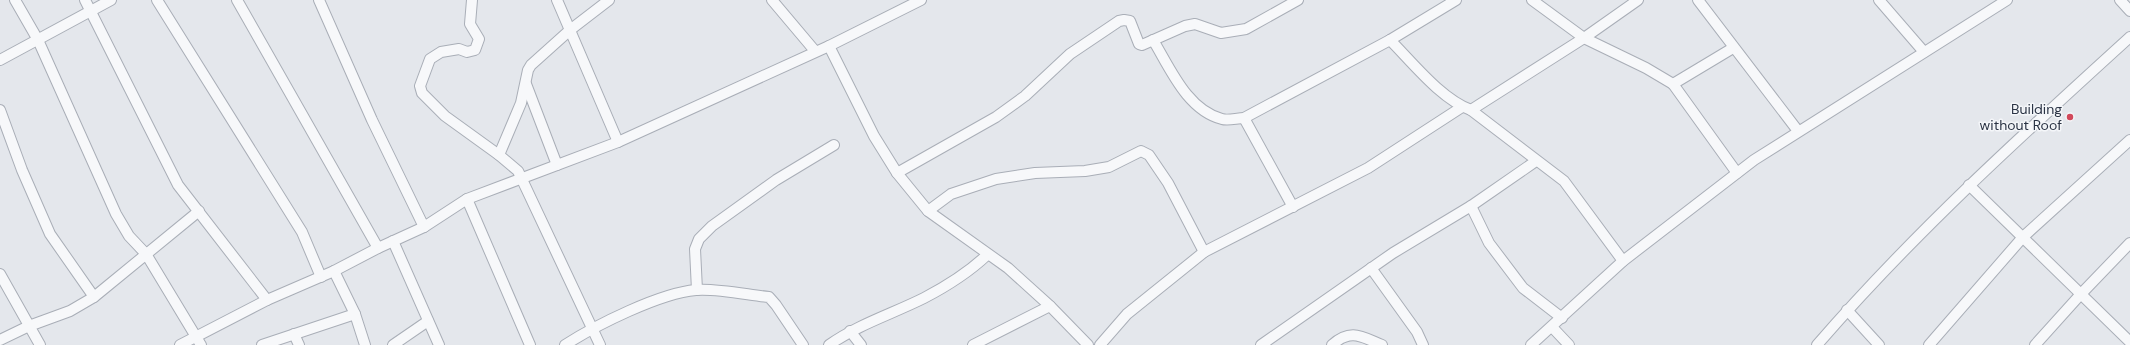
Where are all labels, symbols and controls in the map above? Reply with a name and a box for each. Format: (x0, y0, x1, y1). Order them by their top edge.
place label: Building without Roof (1980, 100, 2062, 134)
marker: Building without Roof (2065, 112, 2075, 122)

